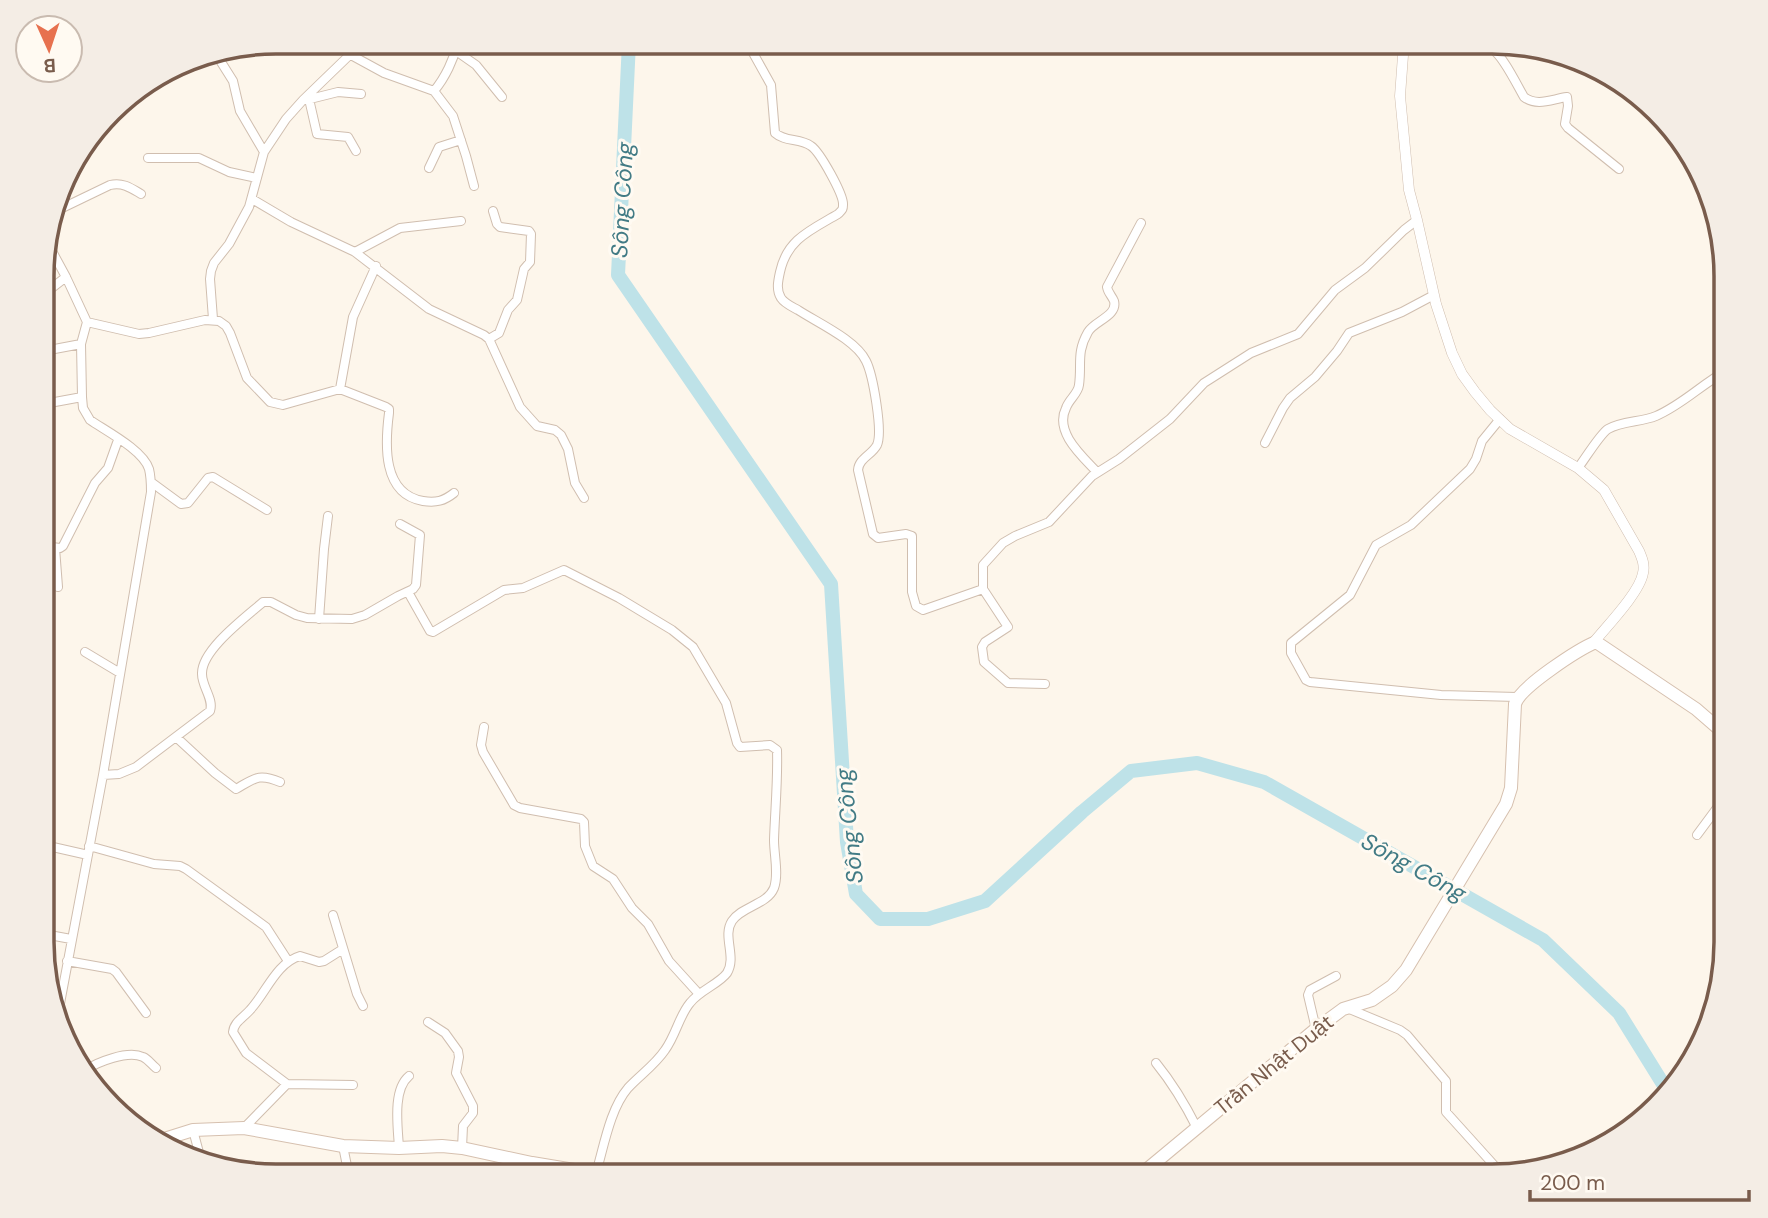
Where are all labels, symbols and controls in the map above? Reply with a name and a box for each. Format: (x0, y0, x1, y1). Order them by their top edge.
north arrow (14, 14, 84, 84)
text: B (43, 53, 57, 78)
water label: Sông Công (604, 140, 640, 259)
water label: Sông Công (828, 766, 870, 885)
water label: Sông Công (1356, 826, 1473, 909)
street label: Trần Nhật Duật (1208, 1008, 1340, 1122)
scale bar (1530, 1158, 1749, 1202)
text: 200 m (1540, 1169, 1605, 1197)

